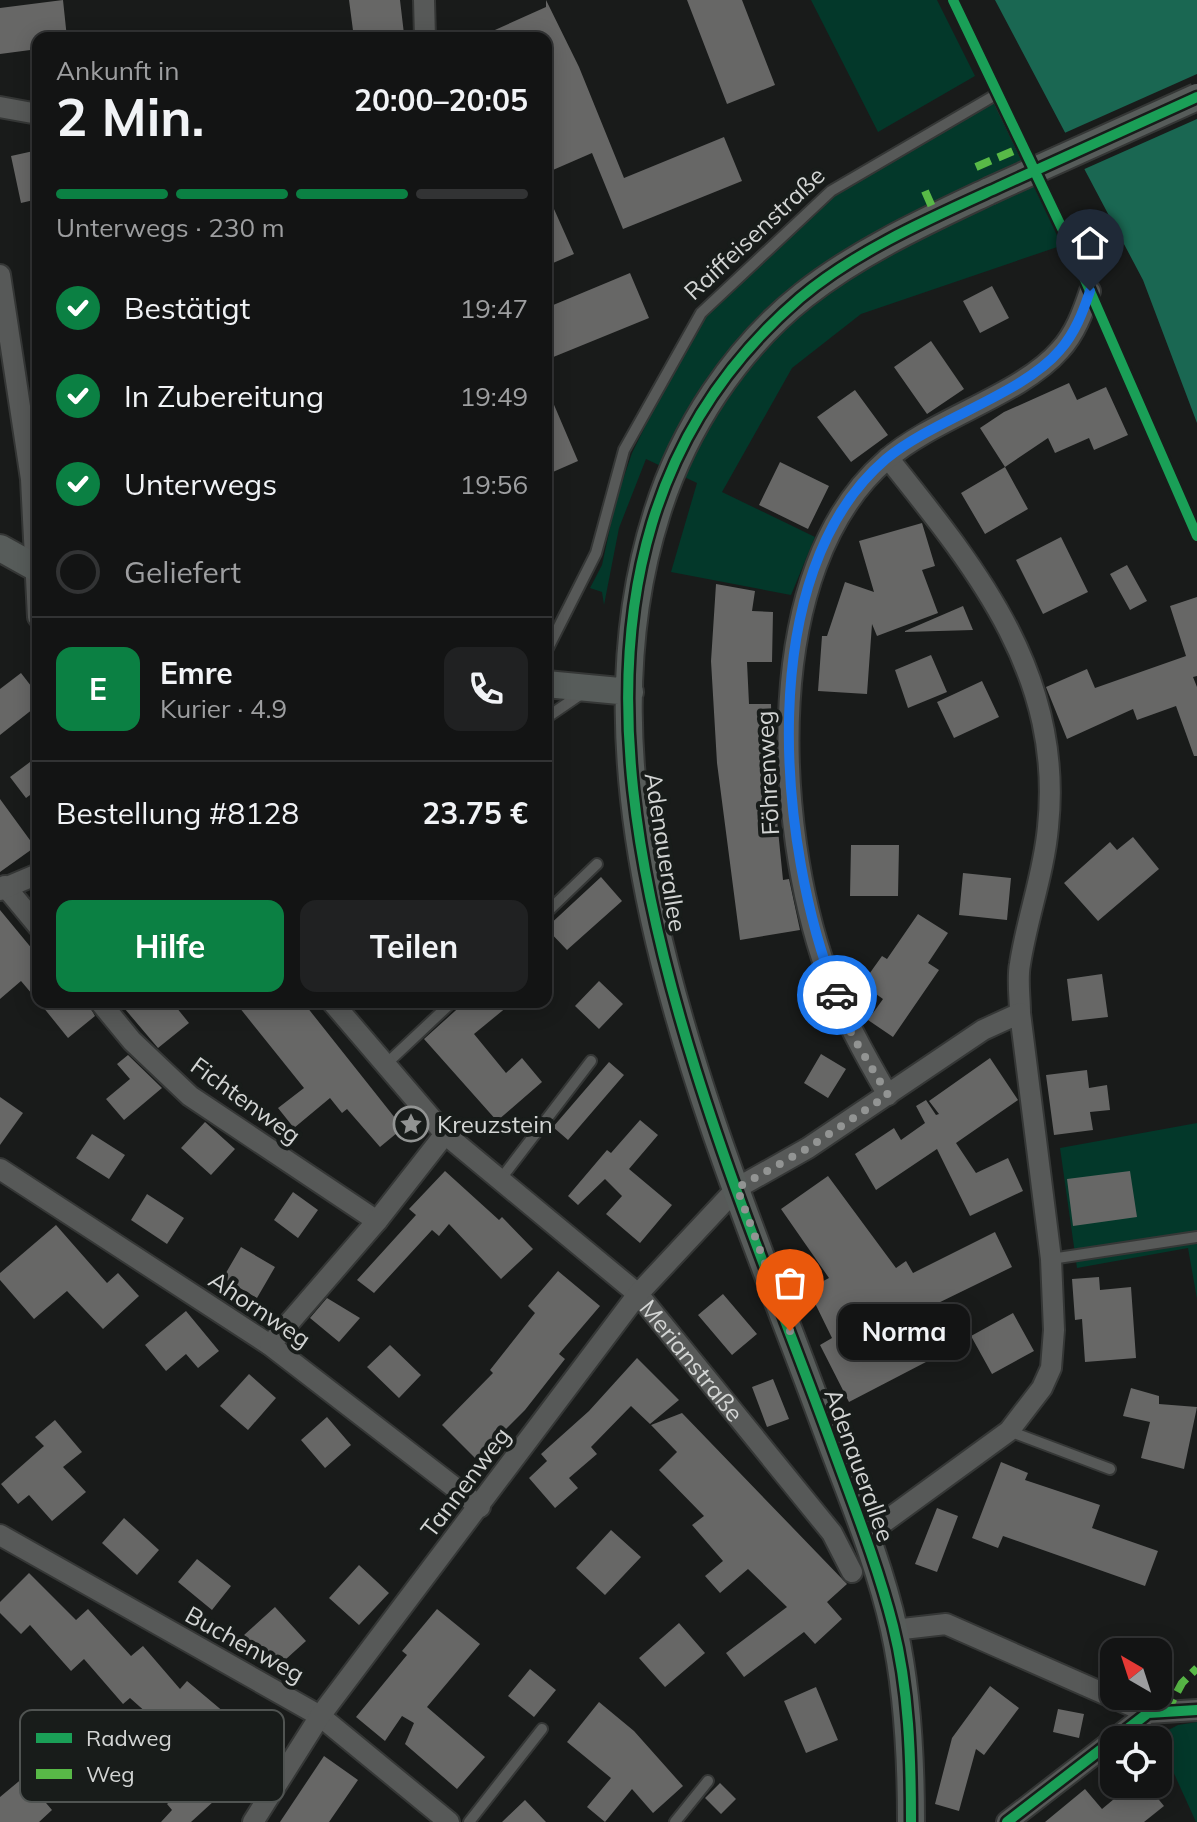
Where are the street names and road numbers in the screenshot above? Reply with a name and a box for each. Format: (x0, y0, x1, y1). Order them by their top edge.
street label: Raiffeisenstraße (677, 160, 831, 306)
street label: Föhrenweg (749, 710, 785, 836)
street label: Adenauerallee (639, 770, 693, 934)
street label: Fichtenweg (185, 1050, 307, 1150)
street label: Ahornweg (203, 1264, 317, 1354)
street label: Merianstraße (634, 1293, 750, 1427)
street label: Adenauerallee (818, 1384, 902, 1546)
street label: Tannenweg (414, 1421, 516, 1543)
street label: Buchenweg (180, 1599, 310, 1689)

